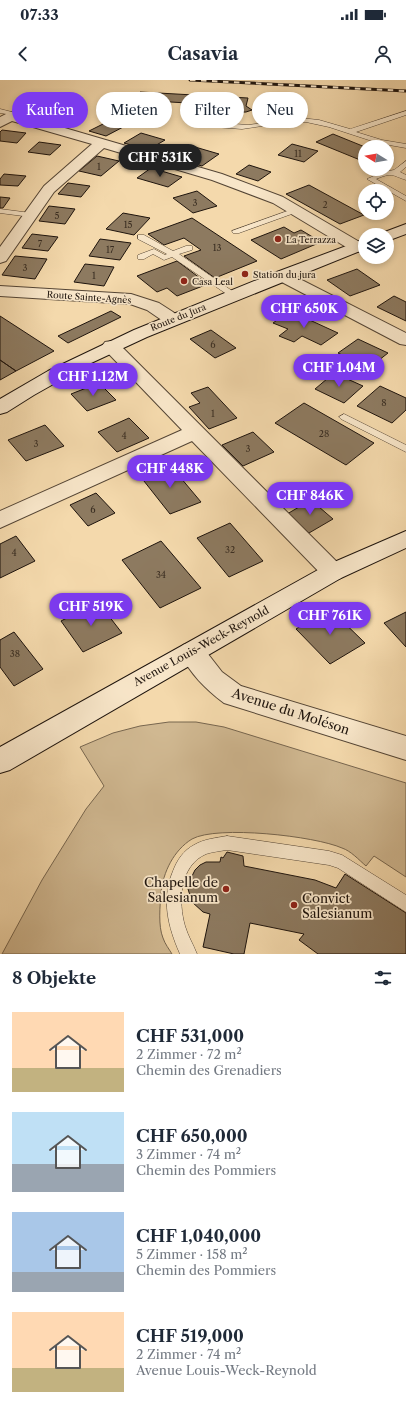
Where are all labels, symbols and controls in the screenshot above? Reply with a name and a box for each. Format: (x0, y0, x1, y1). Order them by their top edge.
text: 07:33 (20, 5, 59, 24)
icon: back (12, 43, 34, 65)
text: Casavia (167, 43, 239, 65)
icon: person (372, 43, 394, 65)
chip: Kaufen (12, 92, 88, 128)
chip: Mieten (96, 92, 172, 128)
chip: Filter (180, 92, 244, 128)
chip: Neu (252, 92, 308, 128)
north arrow (358, 140, 394, 176)
map controls (358, 140, 394, 264)
pin: CHF 531K (119, 144, 201, 178)
house number: 11 (294, 148, 302, 159)
text: CHF 531K (128, 149, 192, 165)
house number: 1 (97, 161, 101, 172)
button: locate (358, 184, 394, 220)
house number: 3 (193, 197, 198, 208)
house number: 2 (322, 199, 328, 210)
house number: 5 (55, 210, 60, 221)
house number: 15 (124, 219, 132, 230)
button: layers (358, 228, 394, 264)
marker: La Terrazza (273, 234, 283, 244)
place label: La Terrazza (286, 234, 336, 245)
house number: 7 (38, 238, 43, 249)
house number: 13 (213, 242, 221, 253)
house number: 17 (106, 244, 115, 255)
house number: 3 (23, 262, 28, 273)
marker: Station du jura (240, 269, 250, 279)
place label: Station du jura (253, 269, 316, 280)
house number: 1 (92, 270, 96, 281)
marker: Casa Leal (179, 276, 189, 286)
place label: Casa Leal (192, 276, 233, 287)
street label: Route Sainte-Agnès (46, 289, 132, 305)
pin: CHF 650K (263, 295, 345, 329)
text: CHF 650K (270, 300, 338, 316)
street label: Route du Jura (149, 301, 208, 333)
house number: 6 (210, 339, 216, 350)
pin: CHF 1.04M (293, 354, 385, 388)
text: CHF 1.04M (302, 359, 376, 375)
pin: CHF 1.12M (47, 363, 139, 397)
text: CHF 1.12M (58, 368, 128, 384)
house number: 8 (381, 397, 387, 408)
house number: 1 (211, 408, 215, 419)
house number: 28 (319, 428, 329, 439)
house number: 4 (121, 430, 127, 441)
house number: 3 (34, 438, 39, 449)
house number: 3 (246, 443, 251, 454)
pin: CHF 448K (129, 455, 211, 489)
text: CHF 448K (136, 460, 204, 476)
pin: CHF 846K (269, 482, 351, 516)
text: CHF 846K (276, 487, 344, 503)
house number: 6 (90, 504, 96, 515)
house number: 32 (225, 544, 235, 555)
house number: 4 (11, 547, 17, 558)
house number: 34 (156, 569, 166, 580)
pin: CHF 519K (50, 593, 132, 627)
text: CHF 519K (58, 598, 124, 614)
pin: CHF 761K (289, 602, 371, 636)
street label: Avenue Louis-Weck-Reynold (130, 603, 272, 690)
text: CHF 761K (298, 607, 362, 623)
house number: 38 (10, 648, 20, 659)
street label: Avenue du Moléson (229, 684, 352, 738)
place label: Chapelle de Salesianum (144, 874, 218, 905)
marker: Chapelle de Salesianum (221, 884, 231, 894)
place label: Convict Salesianum (302, 890, 372, 921)
marker: Convict Salesianum (289, 900, 299, 910)
icon: filters (372, 967, 394, 989)
text: 8 Objekte (12, 968, 96, 988)
text: CHF 531,000 (136, 1026, 244, 1046)
icon: home (44, 1028, 92, 1076)
text: 2 Zimmer · 72 m² (136, 1046, 242, 1062)
text: Chemin des Grenadiers (136, 1062, 282, 1078)
text: CHF 650,000 (136, 1126, 248, 1146)
icon: home (44, 1128, 92, 1176)
text: 3 Zimmer · 74 m² (136, 1146, 241, 1162)
text: Chemin des Pommiers (136, 1162, 276, 1178)
text: CHF 1,040,000 (136, 1226, 261, 1246)
icon: home (44, 1228, 92, 1276)
text: 5 Zimmer · 158 m² (136, 1246, 248, 1262)
text: Chemin des Pommiers (136, 1262, 276, 1278)
text: CHF 519,000 (136, 1326, 244, 1346)
icon: home (44, 1328, 92, 1376)
text: 2 Zimmer · 74 m² (136, 1346, 241, 1362)
text: Avenue Louis-Weck-Reynold (136, 1362, 317, 1378)

